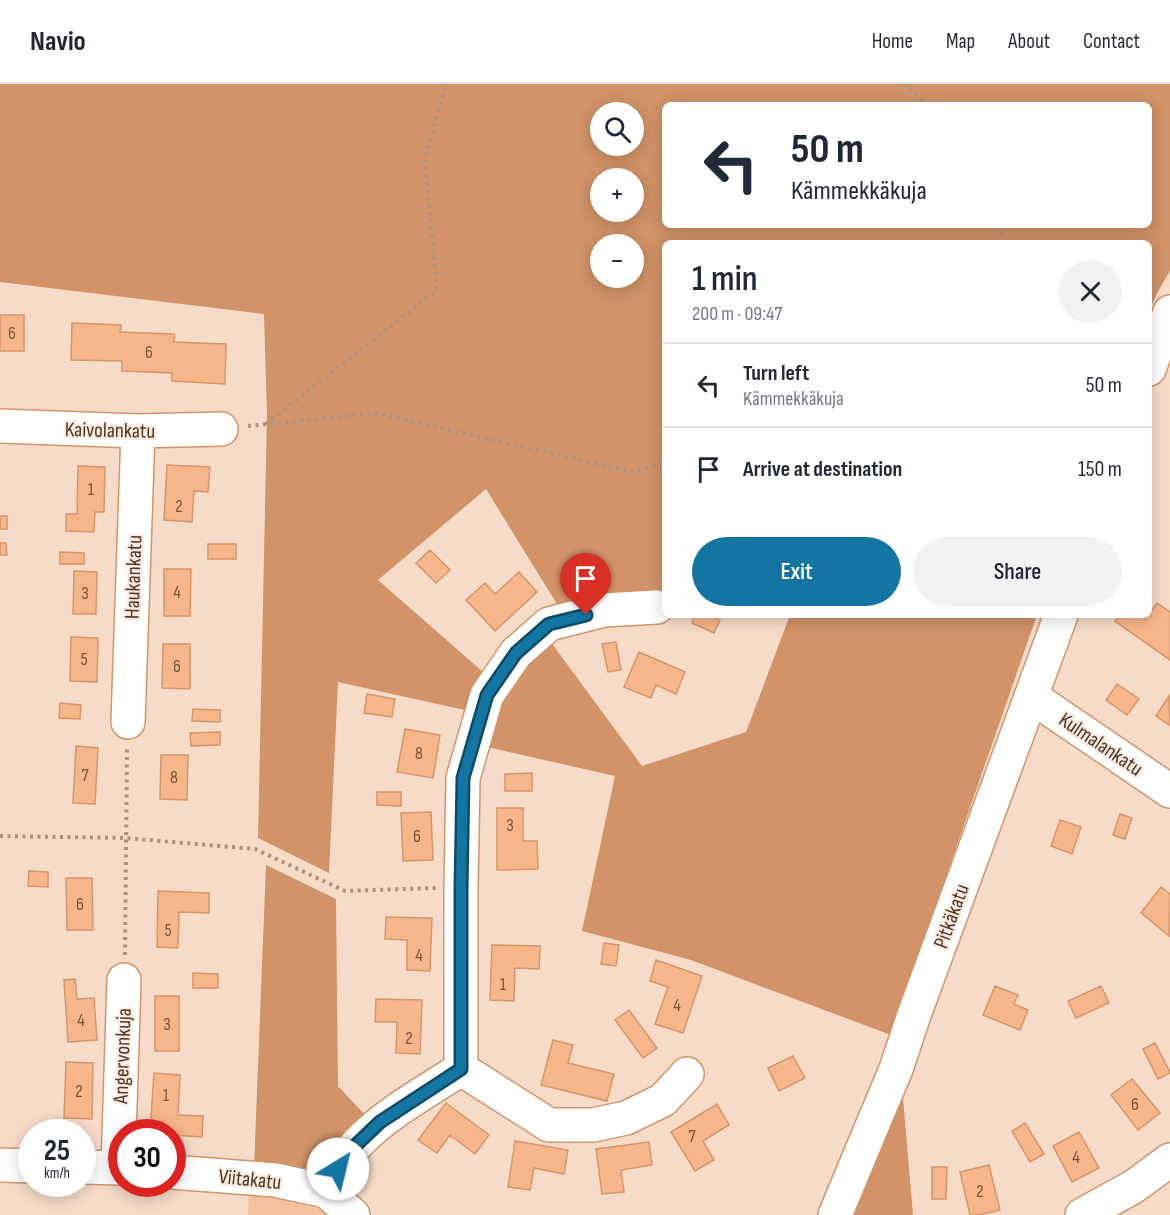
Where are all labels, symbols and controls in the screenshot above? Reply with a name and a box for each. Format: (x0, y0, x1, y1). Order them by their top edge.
text: Navio (30, 25, 86, 58)
text: Home (872, 29, 913, 54)
text: Map (946, 29, 975, 54)
text: About (1008, 29, 1050, 54)
text: Contact (1083, 29, 1140, 54)
map controls (590, 102, 644, 288)
button: search (590, 102, 644, 156)
text: 50 m (791, 124, 864, 175)
icon: left (692, 126, 770, 204)
button: + (590, 168, 644, 222)
text: Kämmekkäkuja (791, 175, 927, 207)
button: − (590, 234, 644, 288)
text: 1 min (692, 258, 757, 301)
button: close (1059, 260, 1122, 323)
text: 200 m · 09:47 (692, 302, 782, 326)
house number: 6 (8, 323, 16, 344)
house number: 6 (145, 342, 153, 363)
text: Turn left (743, 360, 809, 387)
icon: left (692, 369, 725, 402)
text: 50 m (1086, 372, 1122, 399)
text: Kämmekkäkuja (743, 387, 844, 411)
street label: Kaivolankatu (65, 417, 155, 444)
icon: arrive (692, 453, 725, 486)
text: Arrive at destination (743, 456, 902, 483)
text: 150 m (1078, 456, 1122, 483)
house number: 1 (88, 479, 95, 500)
house number: 2 (175, 496, 183, 517)
street label: Haukankatu (120, 535, 147, 619)
button: Exit (692, 537, 901, 606)
button: Share (913, 537, 1122, 606)
pin (560, 553, 611, 615)
icon: arrive (569, 562, 602, 595)
house number: 4 (173, 582, 181, 603)
house number: 3 (81, 583, 89, 604)
house number: 5 (80, 649, 88, 670)
house number: 6 (173, 656, 181, 677)
street label: Kulmalankatu (1054, 707, 1147, 782)
house number: 8 (415, 743, 423, 764)
house number: 7 (81, 765, 89, 786)
house number: 8 (170, 767, 178, 788)
house number: 3 (506, 815, 514, 836)
house number: 6 (413, 826, 421, 847)
street label: Pitkäkatu (928, 881, 975, 952)
house number: 6 (76, 894, 84, 915)
house number: 5 (164, 920, 172, 941)
house number: 4 (415, 945, 423, 966)
house number: 1 (500, 974, 507, 995)
house number: 4 (673, 995, 681, 1016)
street label: Angervonkuja (108, 1008, 137, 1105)
house number: 4 (77, 1010, 85, 1031)
house number: 3 (163, 1014, 171, 1035)
house number: 2 (405, 1028, 413, 1049)
house number: 2 (75, 1081, 83, 1102)
house number: 1 (163, 1085, 170, 1106)
house number: 6 (1131, 1094, 1139, 1115)
speed limit sign: 30 (108, 1119, 186, 1197)
house number: 7 (688, 1126, 696, 1147)
text: 25 (44, 1133, 70, 1169)
position arrow (306, 1137, 370, 1201)
house number: 4 (1072, 1147, 1080, 1168)
text: km/h (44, 1164, 70, 1183)
street label: Viitakatu (217, 1164, 283, 1195)
house number: 2 (976, 1181, 984, 1202)

